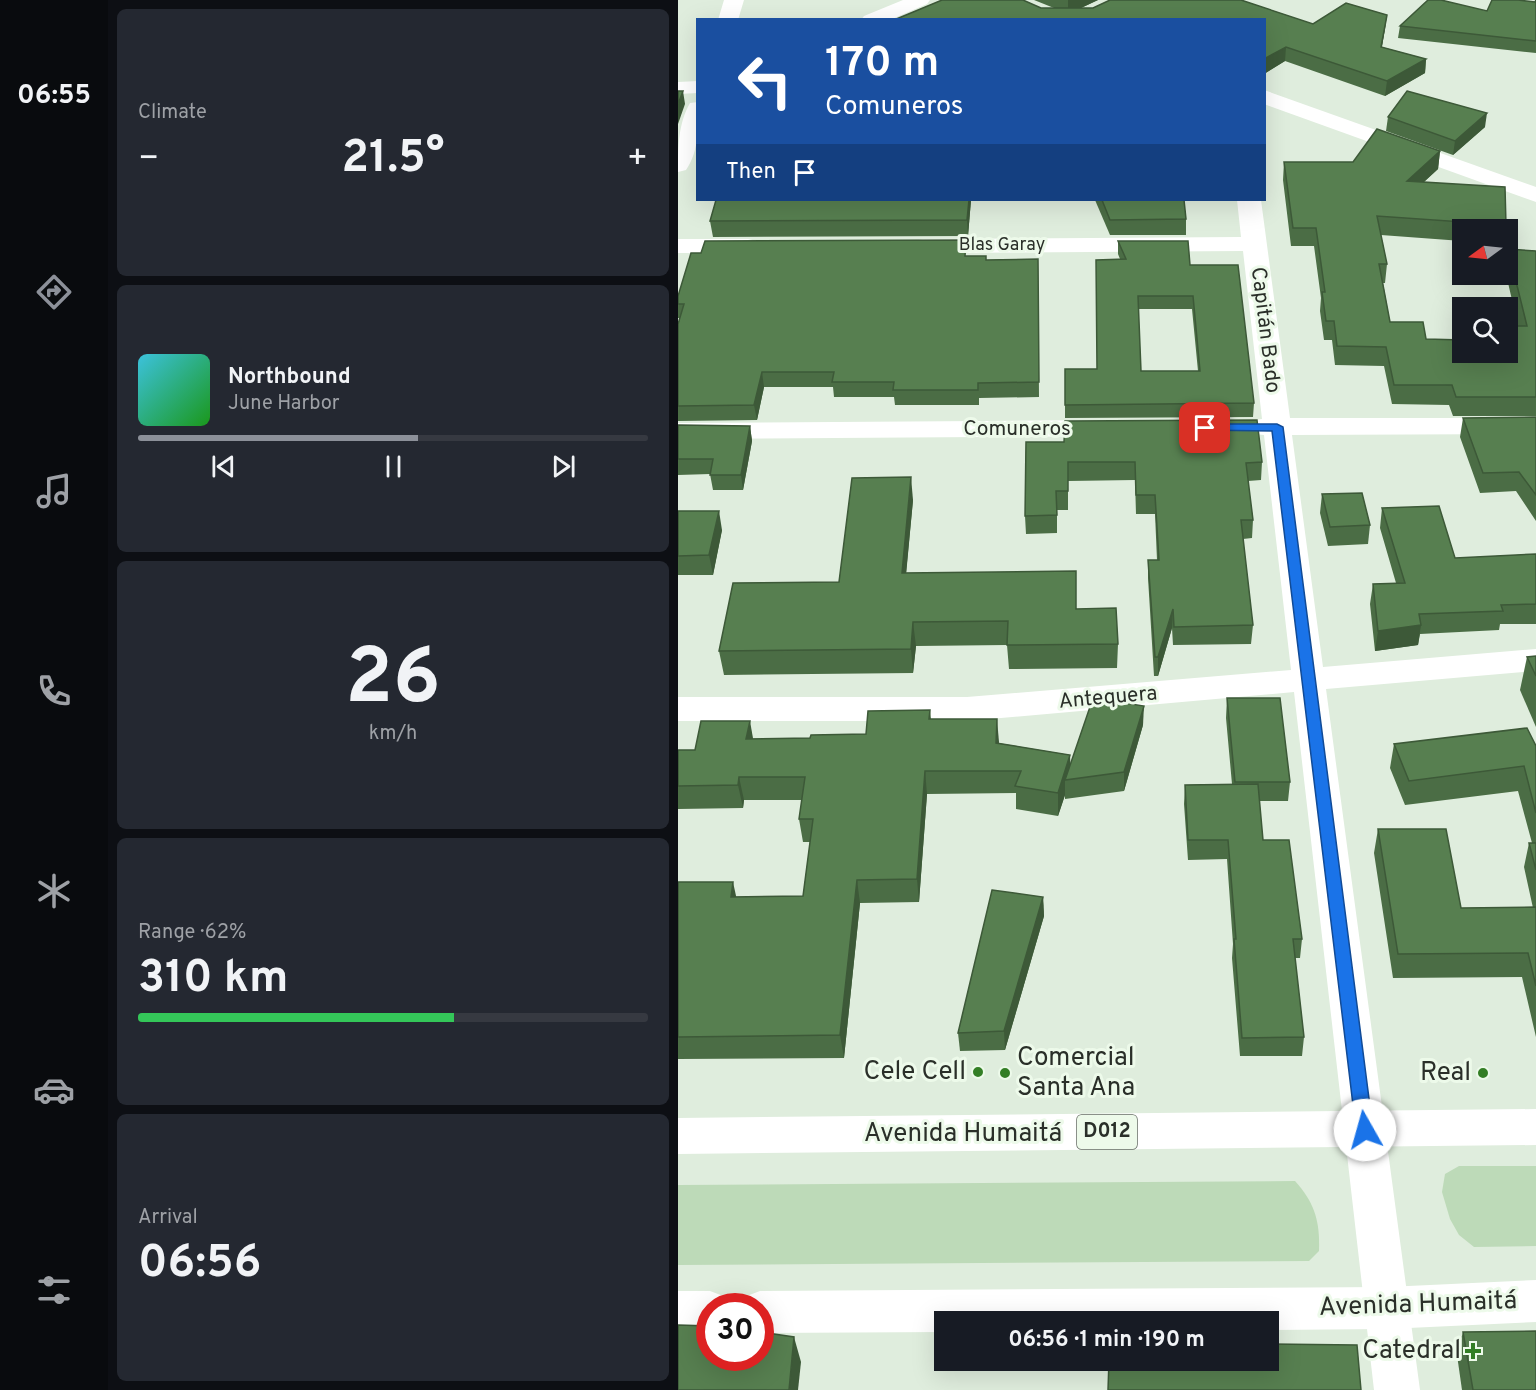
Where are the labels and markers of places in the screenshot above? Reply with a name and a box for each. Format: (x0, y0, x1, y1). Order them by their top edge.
pin (1179, 402, 1230, 453)
place label: Comercial Santa Ana (1017, 1042, 1135, 1105)
place label: Cele Cell (864, 1056, 966, 1089)
place label: Real (1420, 1057, 1471, 1090)
marker: Cele Cell (971, 1065, 985, 1079)
marker: Comercial Santa Ana (998, 1066, 1012, 1080)
marker: Real (1476, 1066, 1490, 1080)
place label: Catedral (1362, 1335, 1461, 1368)
marker: Catedral (1466, 1344, 1480, 1358)

